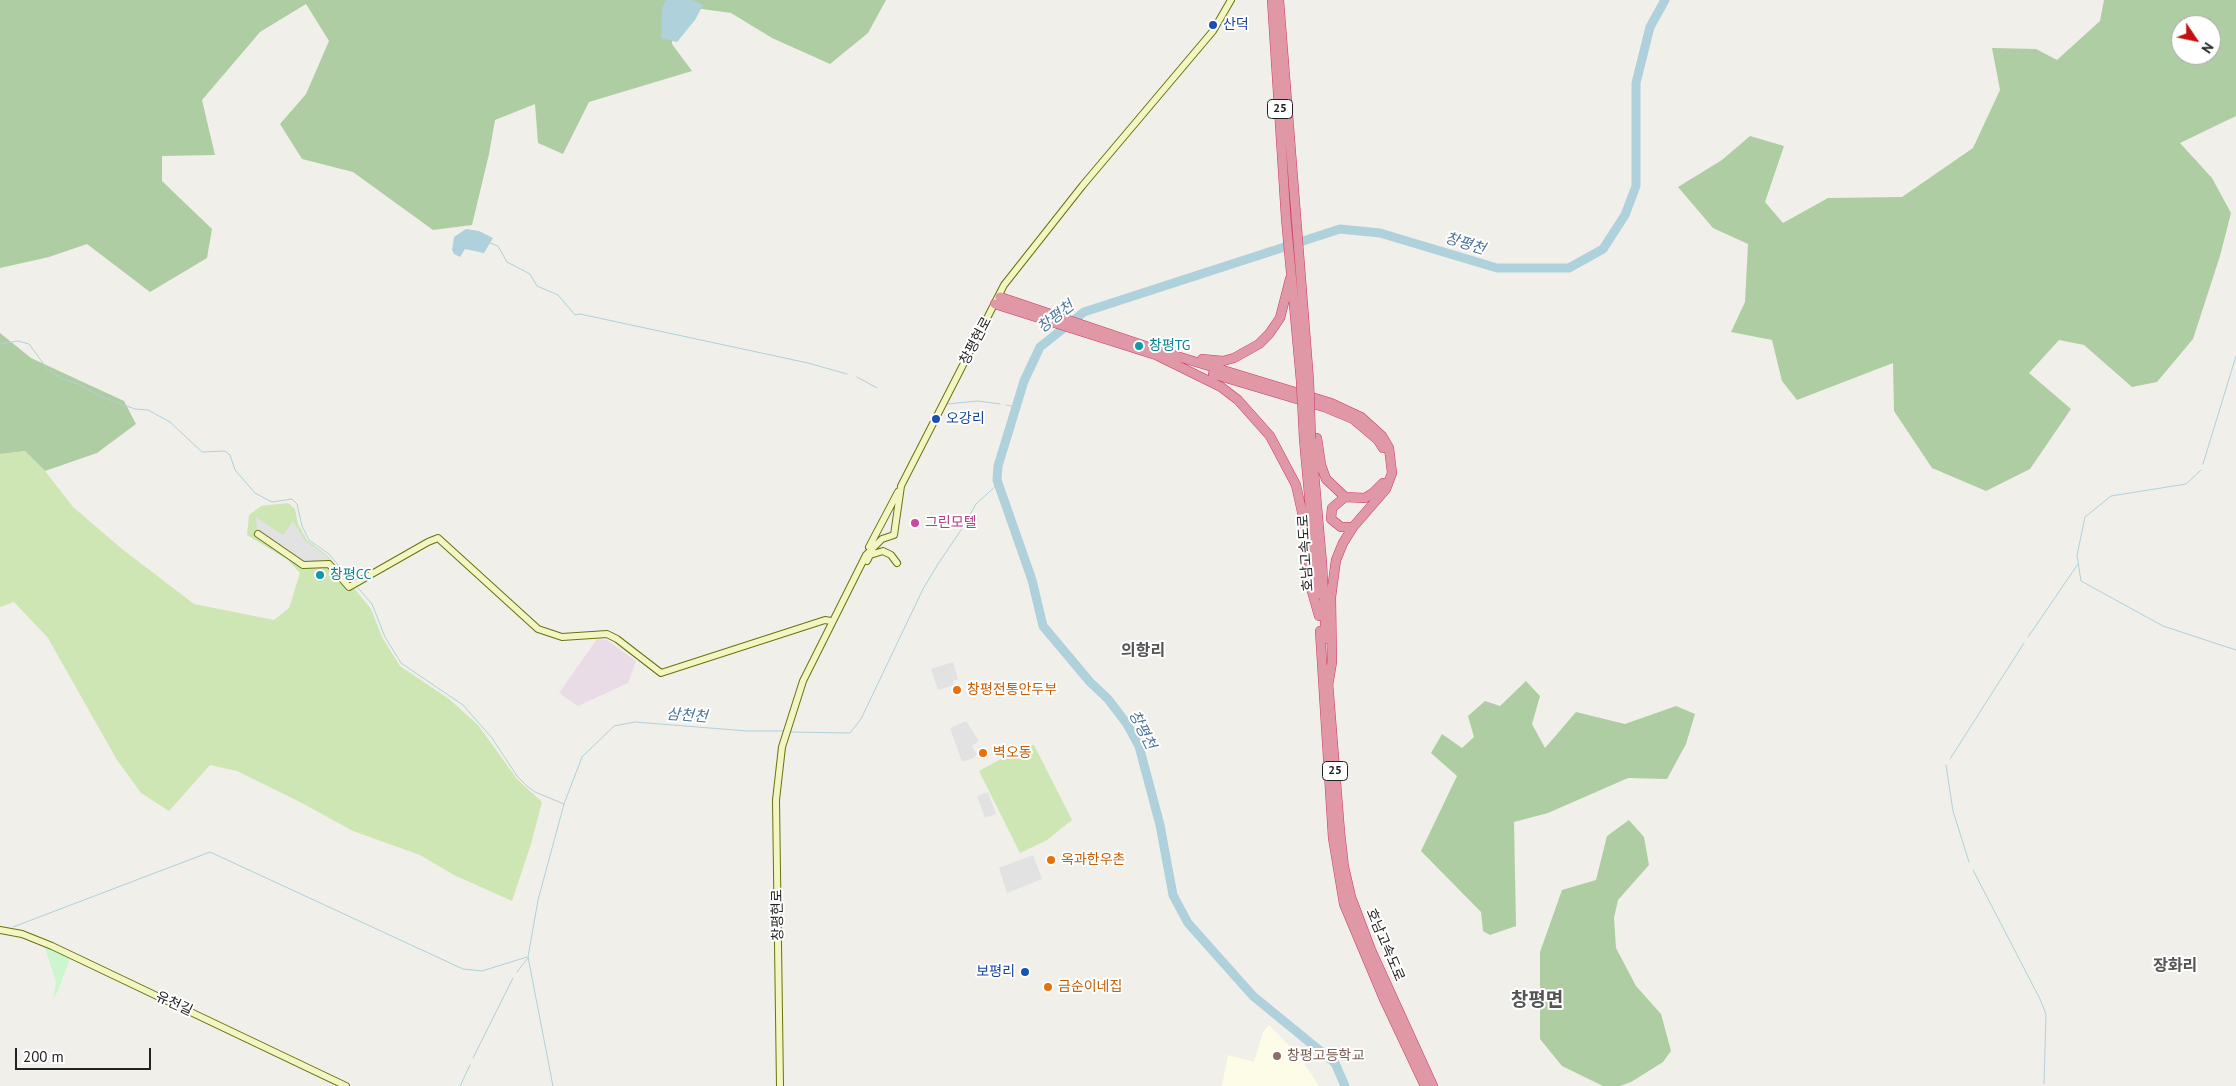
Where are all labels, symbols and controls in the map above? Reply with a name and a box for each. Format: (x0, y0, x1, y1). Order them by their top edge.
north arrow (2171, 15, 2221, 65)
place label: 산덕 (1223, 17, 1249, 33)
marker: 산덕 (1207, 19, 1219, 31)
text: N (2198, 39, 2218, 57)
road number: 25 (1268, 100, 1292, 118)
water label: 창평천 (1443, 229, 1487, 259)
water label: 창평천 (1034, 297, 1078, 337)
street label: 창평현로 (956, 314, 996, 368)
place label: 창평TG (1149, 338, 1190, 354)
marker: 창평TG (1133, 340, 1145, 352)
place label: 오강리 (946, 411, 985, 427)
marker: 오강리 (930, 413, 942, 425)
street label: 호남고속도로 (1295, 514, 1317, 592)
place label: 그린모텔 (925, 515, 977, 531)
marker: 그린모텔 (909, 517, 921, 529)
place label: 창평CC (330, 567, 371, 583)
marker: 창평CC (314, 569, 326, 581)
district label: 의항리 (1121, 641, 1165, 661)
place label: 창평전통안두부 (967, 682, 1057, 698)
marker: 창평전통안두부 (951, 684, 963, 696)
water label: 삼천천 (666, 706, 708, 726)
water label: 창평천 (1125, 707, 1159, 753)
place label: 벽오동 (993, 745, 1032, 761)
marker: 벽오동 (977, 747, 989, 759)
road number: 25 (1322, 761, 1348, 780)
place label: 옥과한우촌 (1061, 852, 1125, 868)
marker: 옥과한우촌 (1045, 854, 1057, 866)
street label: 창평현로 (769, 889, 787, 941)
street label: 호남고속도로 (1362, 906, 1408, 984)
district label: 장화리 (2153, 956, 2197, 976)
place label: 보평리 (976, 964, 1015, 980)
marker: 보평리 (1019, 966, 1031, 978)
place label: 금순이네집 (1058, 979, 1122, 995)
marker: 금순이네집 (1042, 981, 1054, 993)
street label: 유천길 (153, 988, 195, 1020)
district label: 창평면 (1511, 990, 1563, 1012)
scale bar (18, 1038, 154, 1070)
text: 200 m (23, 1047, 64, 1066)
place label: 창평고등학교 (1287, 1048, 1364, 1064)
marker: 창평고등학교 (1271, 1050, 1283, 1062)

